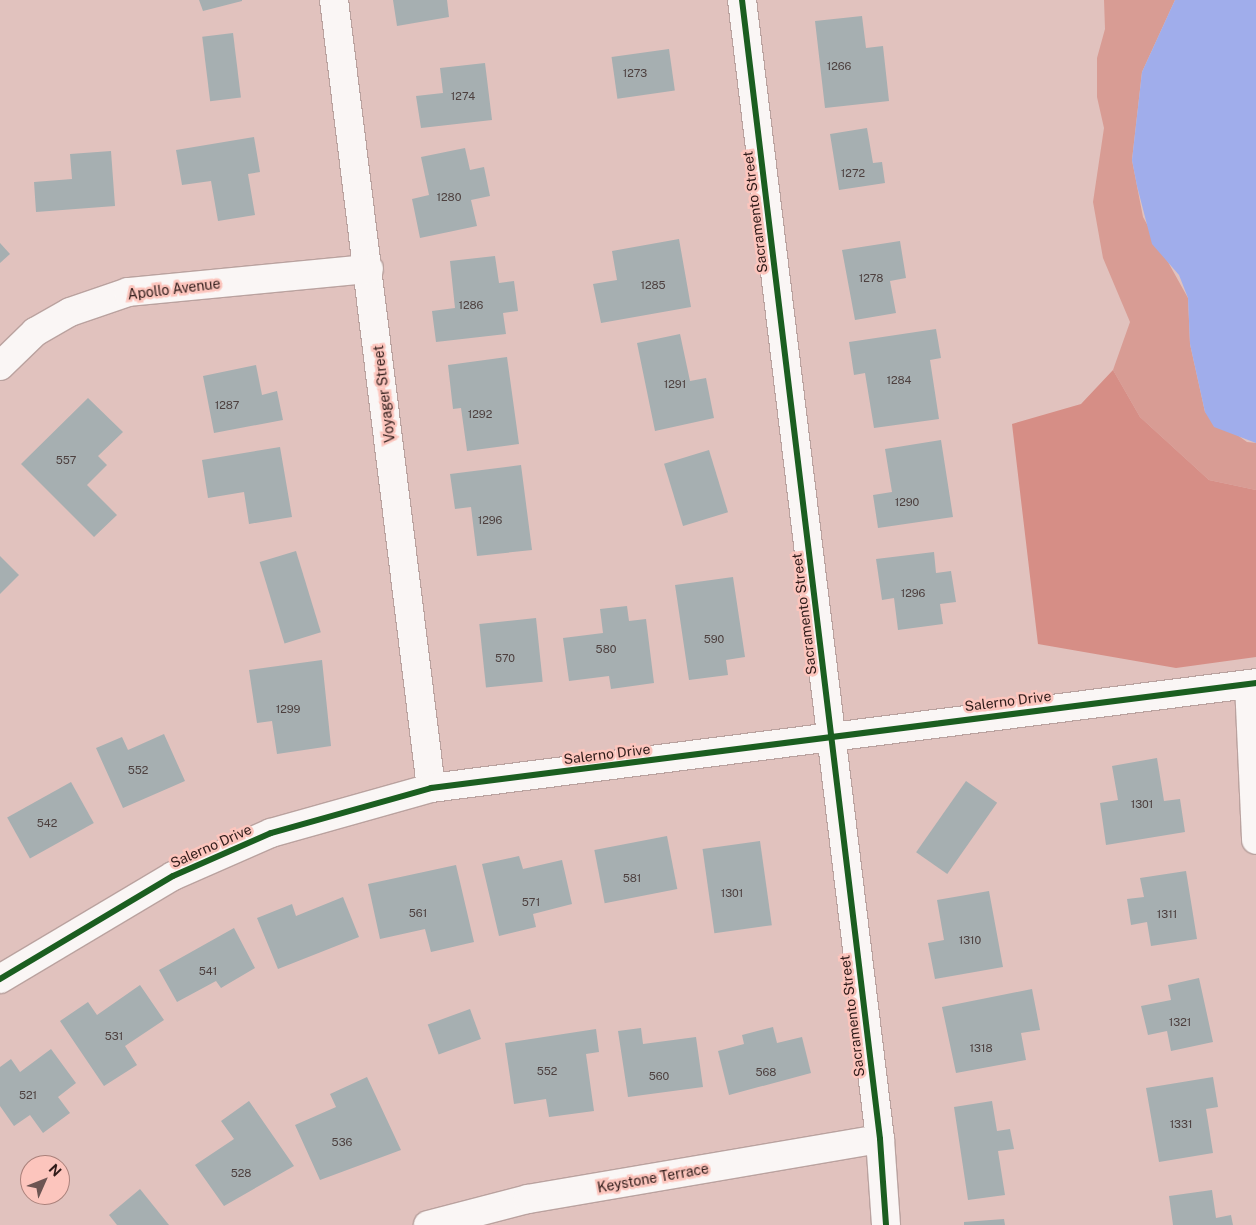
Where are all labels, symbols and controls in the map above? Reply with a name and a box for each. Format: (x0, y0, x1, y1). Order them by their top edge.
house number: 1266 (827, 59, 851, 73)
house number: 1273 (623, 66, 647, 80)
house number: 1274 (451, 89, 475, 103)
street label: Sacramento Street (739, 150, 771, 274)
house number: 1272 (841, 166, 865, 180)
house number: 1280 (437, 190, 461, 204)
house number: 1278 (859, 271, 883, 285)
street label: Apollo Avenue (127, 275, 221, 303)
house number: 1285 (640, 278, 666, 292)
house number: 1286 (459, 298, 483, 312)
street label: Voyager Street (370, 344, 398, 444)
house number: 1284 (886, 373, 912, 387)
house number: 1291 (664, 377, 686, 391)
house number: 1287 (215, 398, 239, 412)
house number: 1292 (468, 407, 492, 421)
house number: 557 (56, 453, 76, 467)
house number: 1290 (895, 495, 919, 509)
house number: 1296 (478, 513, 502, 527)
street label: Sacramento Street (788, 552, 820, 676)
house number: 1296 (901, 586, 925, 600)
house number: 590 (704, 632, 724, 646)
house number: 580 (596, 642, 616, 656)
house number: 570 (495, 651, 515, 665)
street label: Salerno Drive (964, 687, 1052, 715)
house number: 1299 (276, 702, 300, 716)
street label: Salerno Drive (563, 740, 651, 768)
house number: 552 (128, 763, 148, 777)
house number: 1301 (1131, 797, 1153, 811)
house number: 542 (37, 816, 57, 830)
street label: Salerno Drive (168, 821, 254, 871)
house number: 581 (623, 871, 641, 885)
house number: 1301 (721, 886, 743, 900)
house number: 571 (522, 895, 540, 909)
house number: 561 (409, 906, 427, 920)
house number: 1311 (1157, 907, 1177, 921)
house number: 1310 (959, 933, 981, 947)
street label: Sacramento Street (836, 954, 868, 1078)
house number: 541 (199, 964, 217, 978)
house number: 1321 (1169, 1015, 1191, 1029)
house number: 531 (105, 1029, 123, 1043)
house number: 1318 (969, 1041, 993, 1055)
house number: 552 (537, 1064, 557, 1078)
house number: 568 (756, 1065, 776, 1079)
house number: 560 (649, 1069, 669, 1083)
house number: 521 (19, 1088, 37, 1102)
house number: 1331 (1170, 1117, 1192, 1131)
house number: 536 (332, 1135, 352, 1149)
north arrow (20, 1155, 70, 1205)
street label: Keystone Terrace (596, 1160, 710, 1196)
text: N (46, 1161, 65, 1180)
house number: 528 (231, 1166, 251, 1180)

